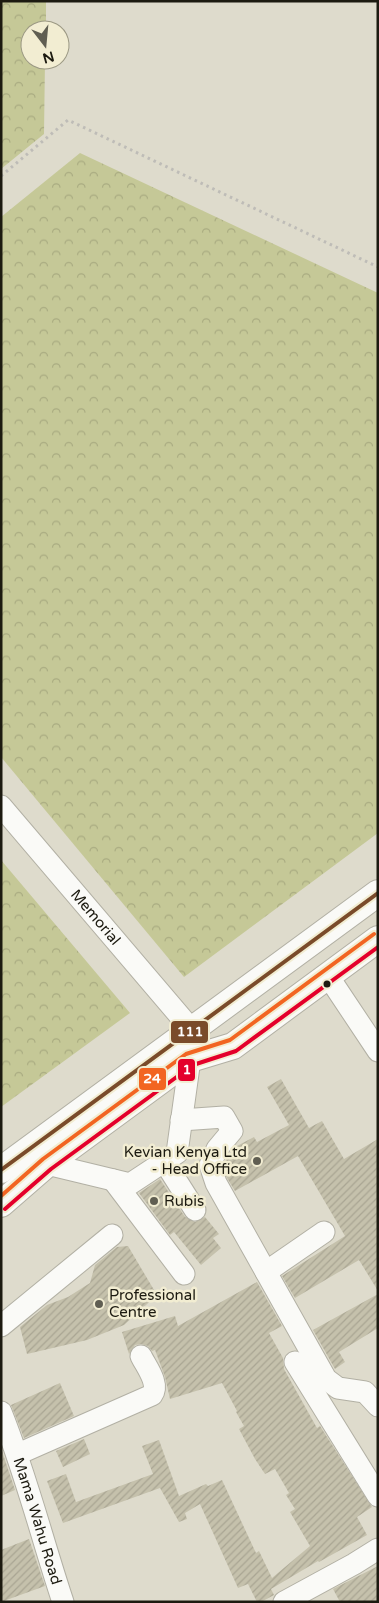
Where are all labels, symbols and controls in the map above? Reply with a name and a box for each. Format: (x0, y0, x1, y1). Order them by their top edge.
north arrow (20, 20, 70, 70)
text: N (41, 47, 56, 67)
street label: Memorial (67, 886, 124, 949)
unlabelled marker (322, 979, 332, 989)
line badge: 111 (170, 1020, 209, 1044)
text: 111 (177, 1023, 203, 1040)
line badge: 1 (177, 1058, 196, 1082)
text: 1 (183, 1061, 191, 1078)
line badge: 24 (138, 1067, 167, 1091)
text: 24 (143, 1070, 161, 1087)
place label: Kevian Kenya Ltd - Head Office (124, 1143, 247, 1178)
marker: Kevian Kenya Ltd - Head Office (251, 1155, 263, 1167)
place label: Rubis (164, 1192, 204, 1210)
marker: Rubis (148, 1195, 160, 1207)
place label: Professional Centre (109, 1286, 196, 1321)
marker: Professional Centre (93, 1298, 105, 1310)
street label: Mama Wahu Road (9, 1455, 66, 1587)

